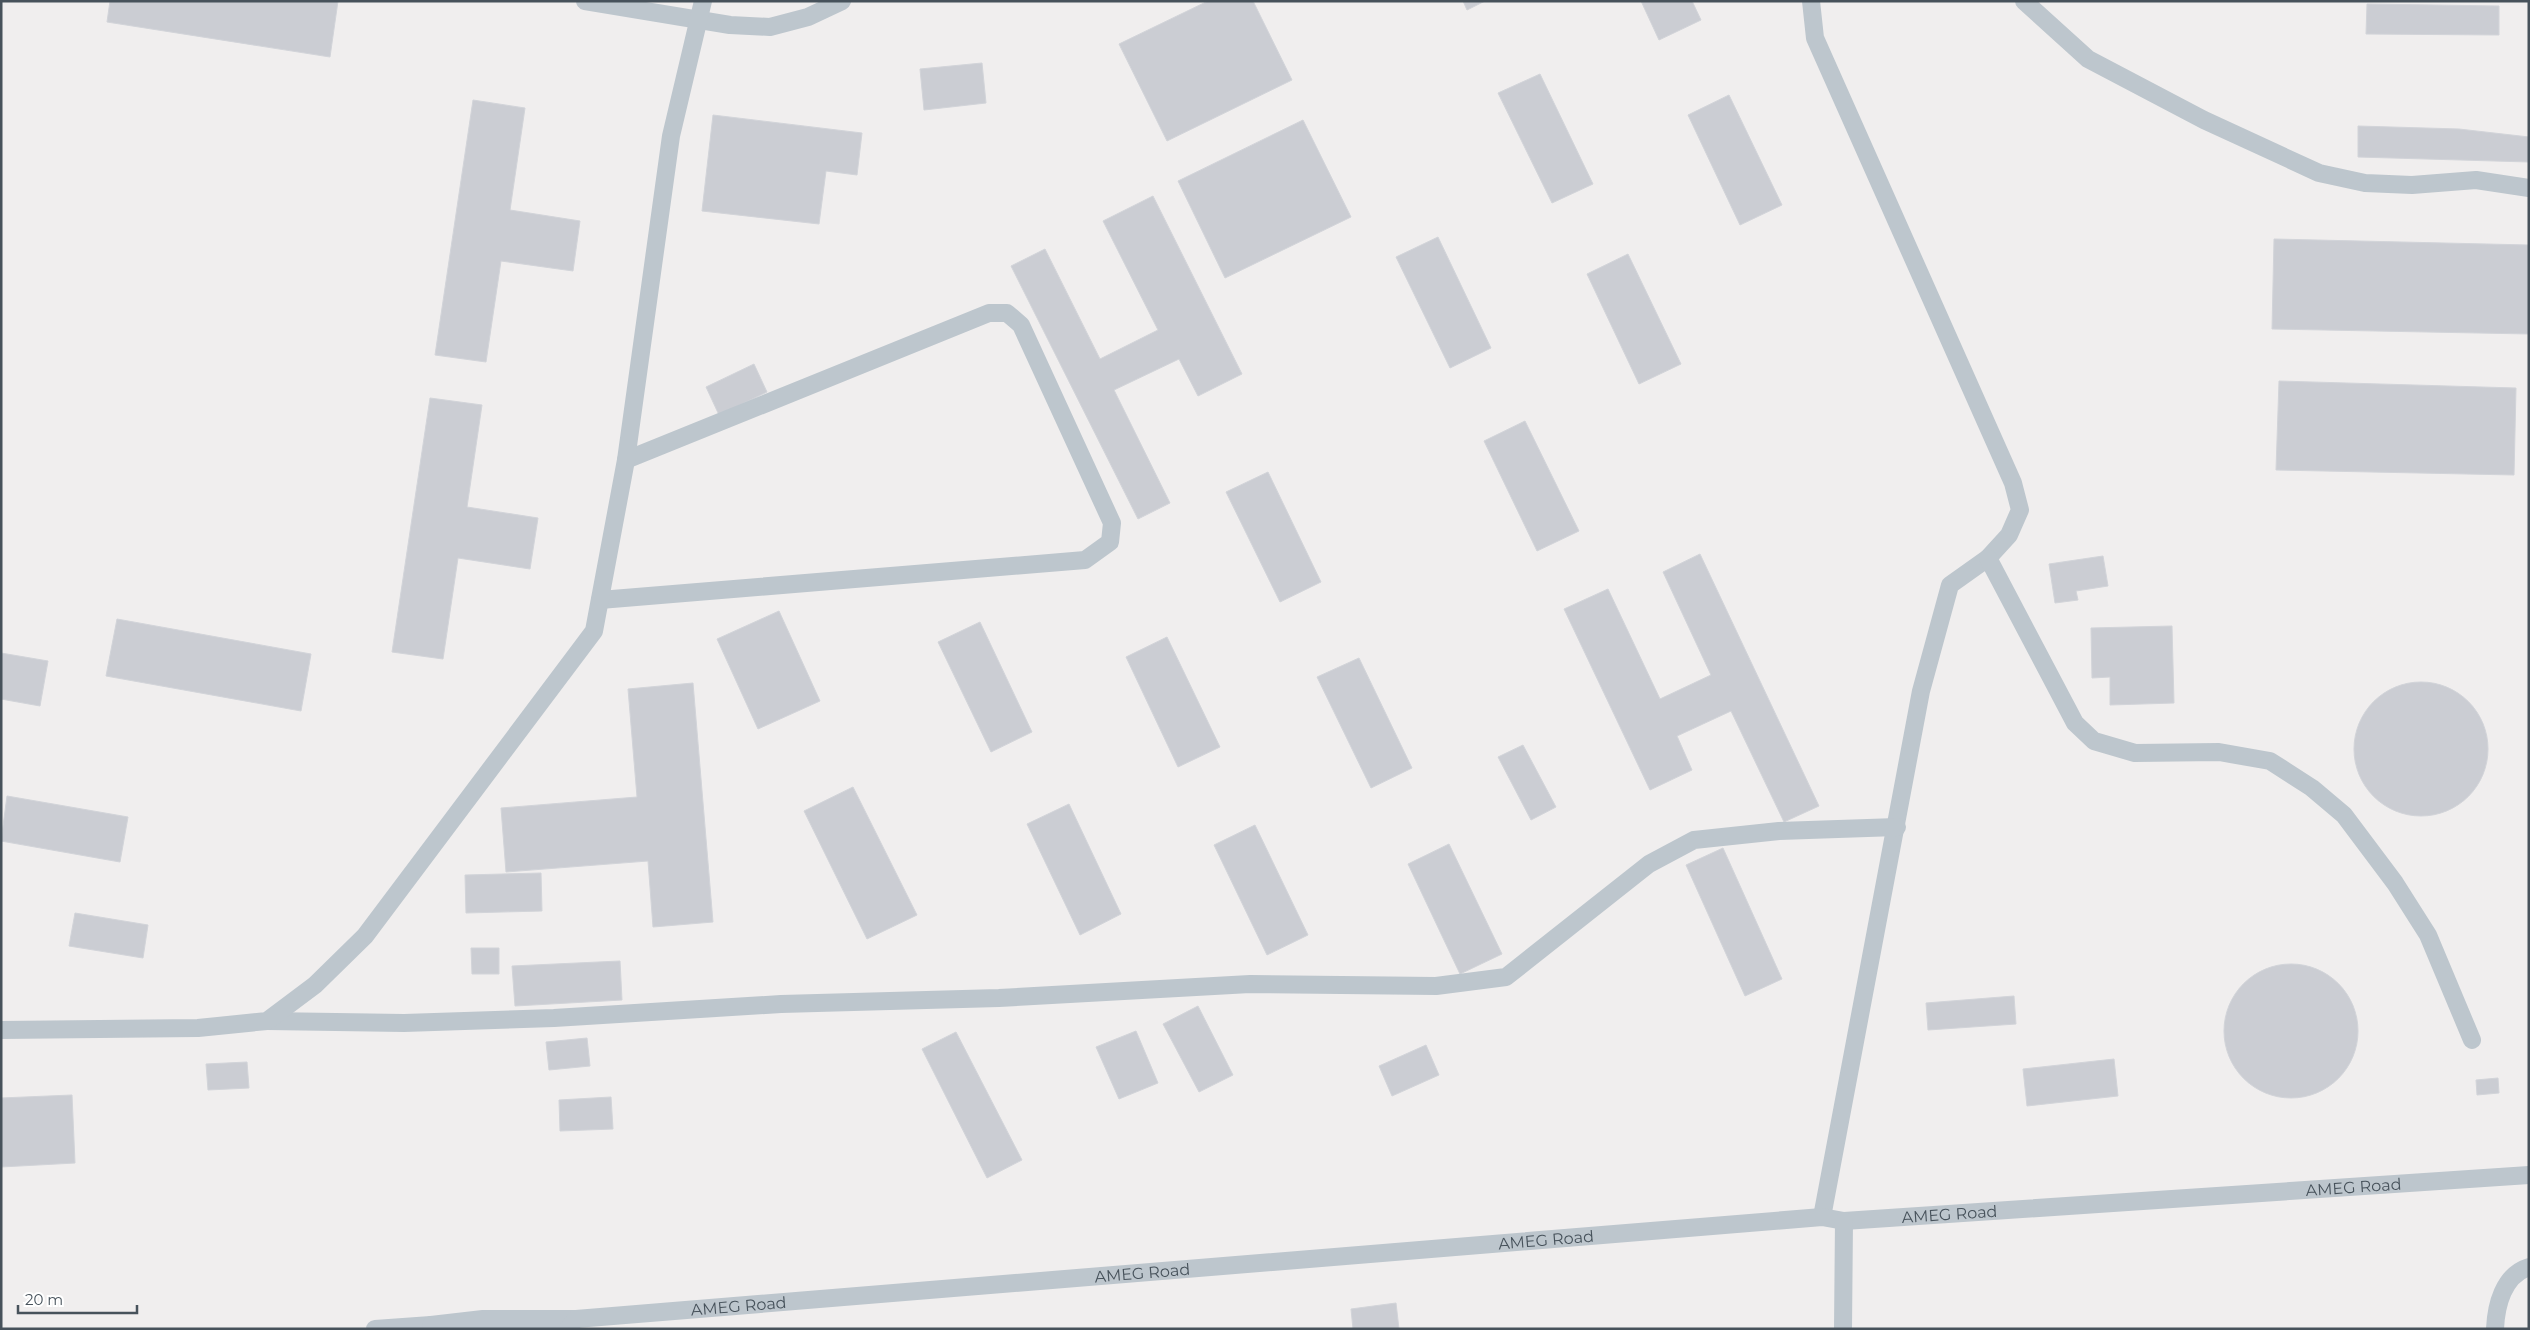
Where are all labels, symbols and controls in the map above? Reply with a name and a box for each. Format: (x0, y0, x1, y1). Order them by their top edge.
street label: AMEG Road (2305, 1175, 2402, 1200)
street label: AMEG Road (1901, 1202, 1998, 1227)
street label: AMEG Road (1497, 1227, 1595, 1253)
street label: AMEG Road (1094, 1260, 1191, 1287)
scale bar (18, 1282, 136, 1314)
text: 20 m (25, 1290, 63, 1309)
street label: AMEG Road (690, 1293, 787, 1320)

